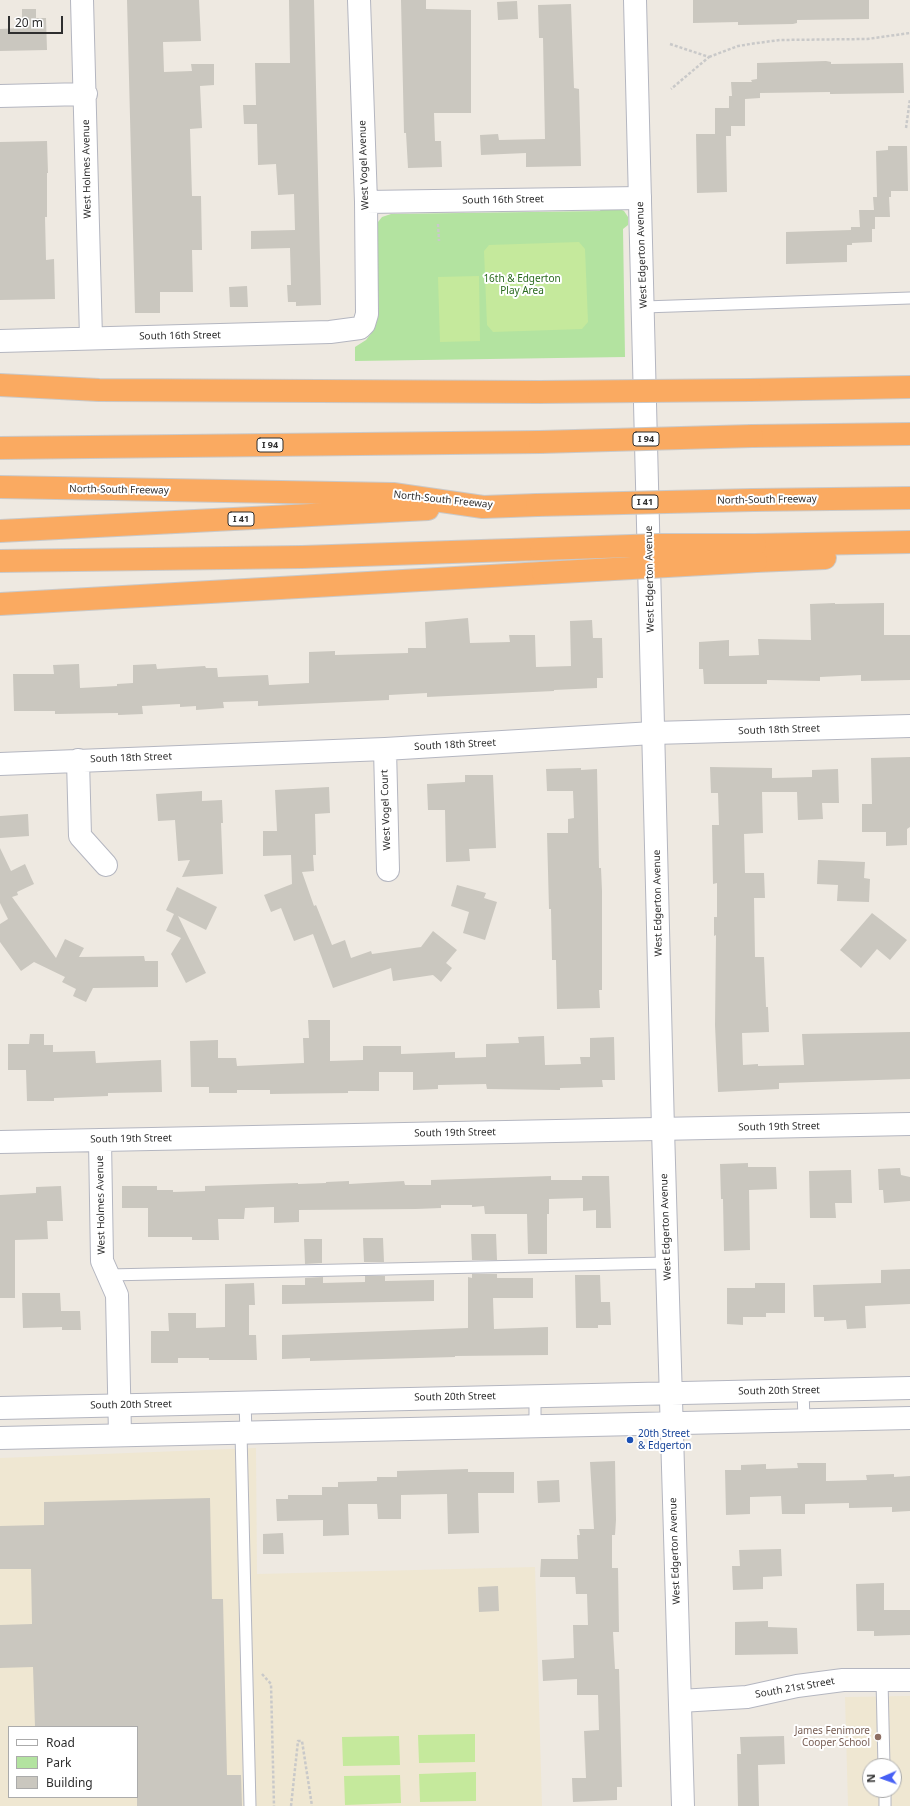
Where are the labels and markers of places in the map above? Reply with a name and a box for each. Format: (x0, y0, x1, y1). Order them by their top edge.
place label: 20th Street & Edgerton (638, 1428, 691, 1452)
marker: 20th Street & Edgerton (625, 1435, 635, 1445)
place label: James Fenimore Cooper School (795, 1725, 870, 1748)
marker: James Fenimore Cooper School (873, 1732, 883, 1742)

